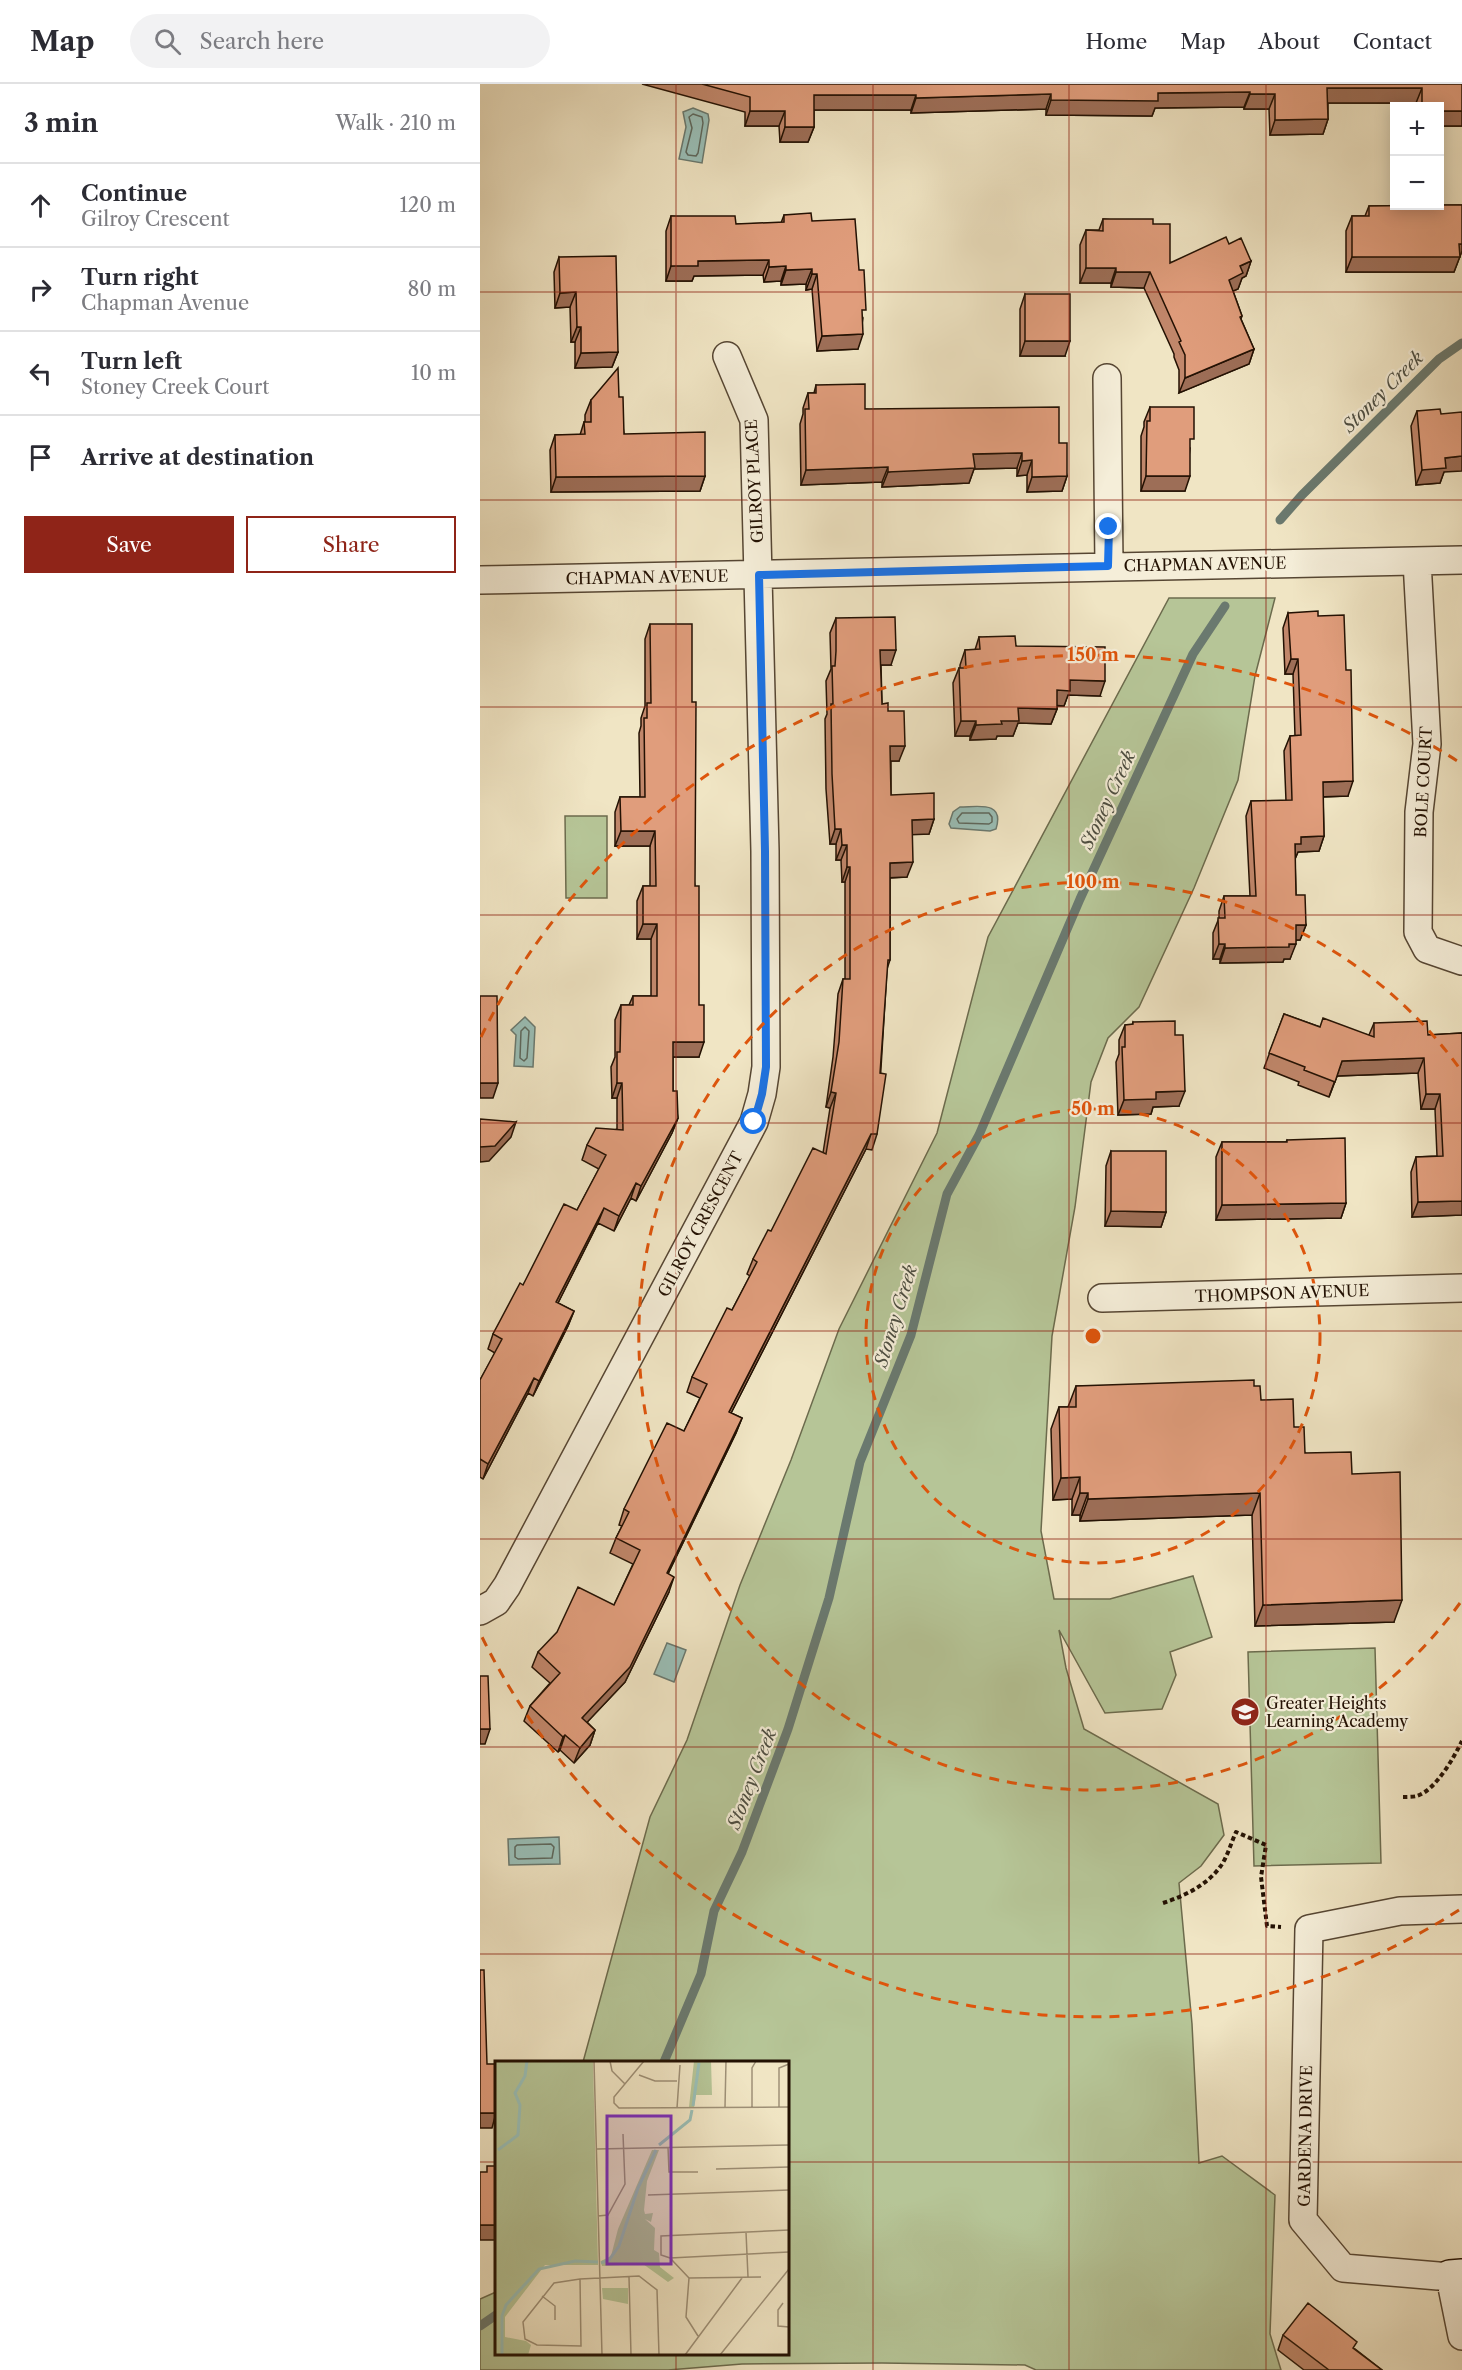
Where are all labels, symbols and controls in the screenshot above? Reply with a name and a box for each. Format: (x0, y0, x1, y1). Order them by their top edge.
search box (130, 14, 550, 68)
text: Map (30, 24, 94, 58)
icon: search (151, 25, 184, 58)
text: Search here (199, 28, 324, 55)
text: Home (1086, 29, 1147, 54)
text: Map (1180, 29, 1225, 54)
text: About (1258, 29, 1320, 54)
text: Contact (1353, 29, 1432, 54)
map controls (1390, 102, 1444, 210)
button: + (1390, 102, 1444, 156)
text: 3 min (24, 107, 98, 139)
text: Walk · 210 m (335, 111, 456, 135)
button: − (1390, 156, 1444, 210)
text: Continue (81, 180, 187, 207)
icon: ahead (24, 189, 57, 222)
text: 120 m (399, 193, 456, 217)
text: Gilroy Crescent (81, 207, 230, 231)
text: Turn right (81, 264, 199, 291)
icon: right (24, 273, 57, 306)
text: 80 m (408, 277, 456, 301)
text: Chapman Avenue (81, 291, 249, 315)
water label: Stoney Creek (1337, 346, 1429, 438)
text: Turn left (81, 348, 182, 375)
icon: left (24, 357, 57, 390)
text: 10 m (411, 361, 456, 385)
text: Stoney Creek Court (81, 375, 269, 399)
street label: GILROY PLACE (741, 418, 767, 544)
icon: arrive (24, 441, 57, 474)
text: Arrive at destination (81, 444, 314, 471)
route end (1095, 513, 1121, 539)
button: Save (24, 516, 234, 573)
button: Share (246, 516, 456, 573)
street label: CHAPMAN AVENUE (1123, 553, 1287, 575)
street label: CHAPMAN AVENUE (565, 566, 729, 588)
text: 150 m (1067, 644, 1119, 666)
street label: BOLE COURT (1410, 726, 1436, 838)
water label: Stoney Creek (1075, 747, 1141, 853)
text: 100 m (1066, 871, 1120, 893)
text: 50 m (1071, 1098, 1115, 1120)
route start (740, 1108, 766, 1134)
street label: GILROY CRESCENT (653, 1148, 747, 1300)
water label: Stoney Creek (870, 1262, 922, 1371)
street label: THOMPSON AVENUE (1194, 1280, 1370, 1306)
centre of rings (1083, 1326, 1103, 1346)
place label: Greater Heights Learning Academy (1266, 1693, 1409, 1731)
school or university icon: Greater Heights Learning Academy (1229, 1696, 1261, 1728)
water label: Stoney Creek (722, 1725, 781, 1833)
inset map (495, 2061, 789, 2355)
street label: GARDENA DRIVE (1294, 2065, 1316, 2207)

